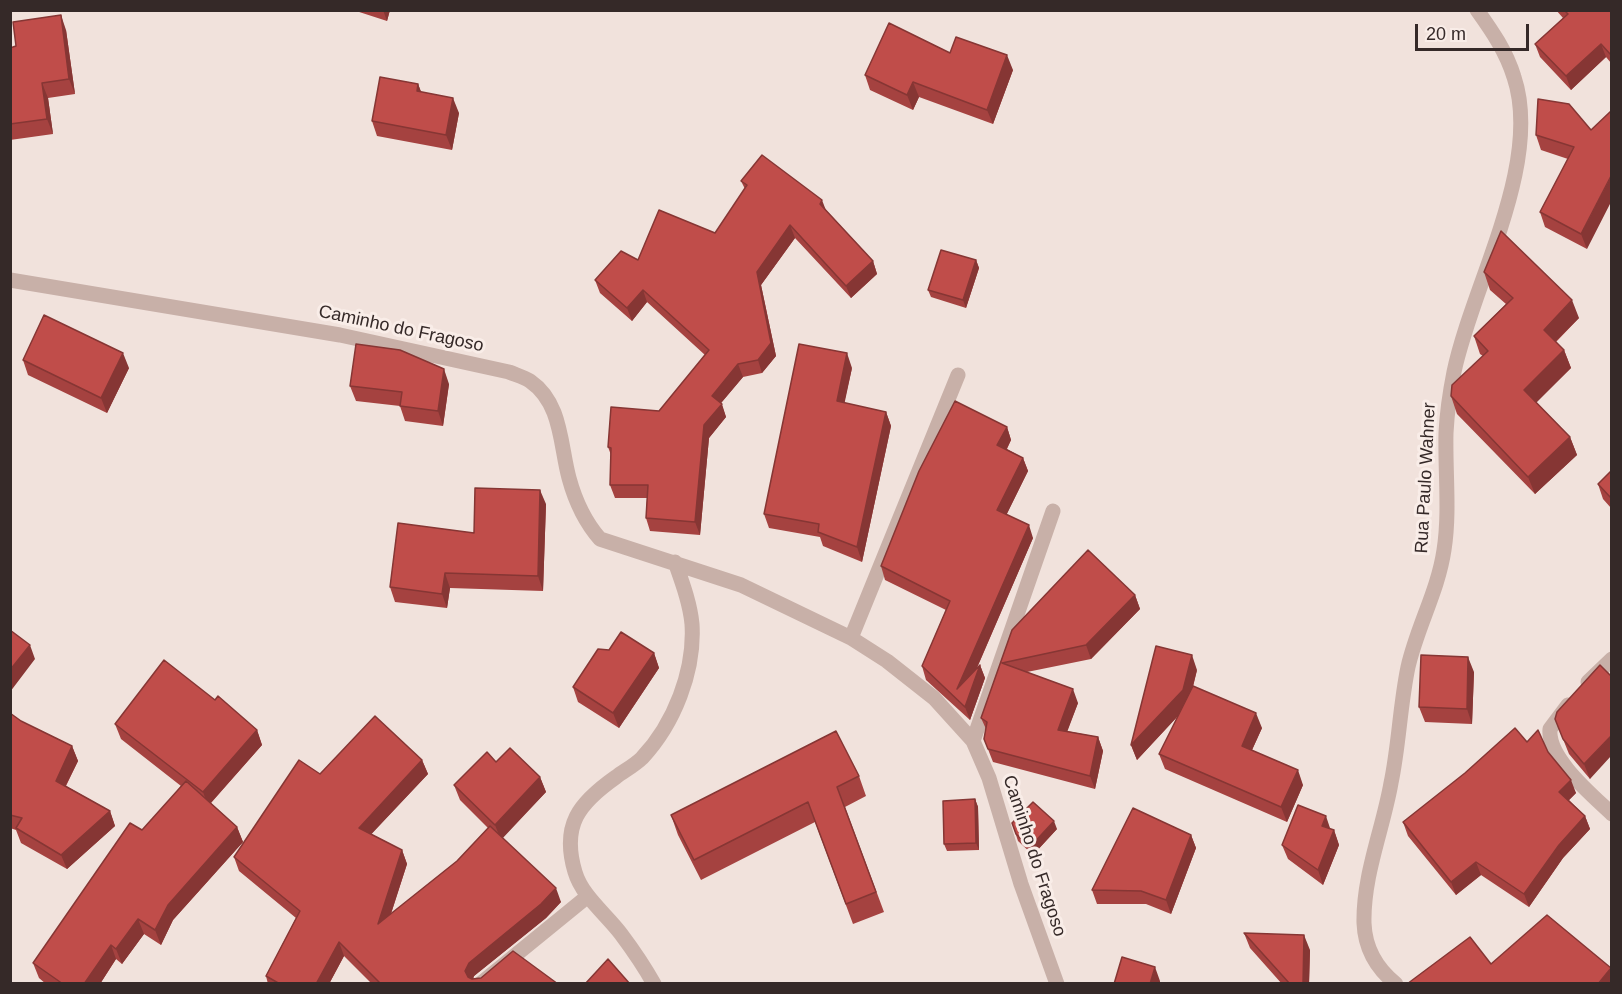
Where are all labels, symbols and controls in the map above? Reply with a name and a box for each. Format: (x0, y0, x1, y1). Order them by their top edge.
scale bar (1418, 12, 1532, 50)
text: 20 m (1426, 24, 1466, 44)
street label: Caminho do Fragoso (317, 301, 485, 357)
street label: Rua Paulo Wahner (1411, 402, 1441, 554)
street label: Caminho do Fragoso (998, 773, 1070, 939)

